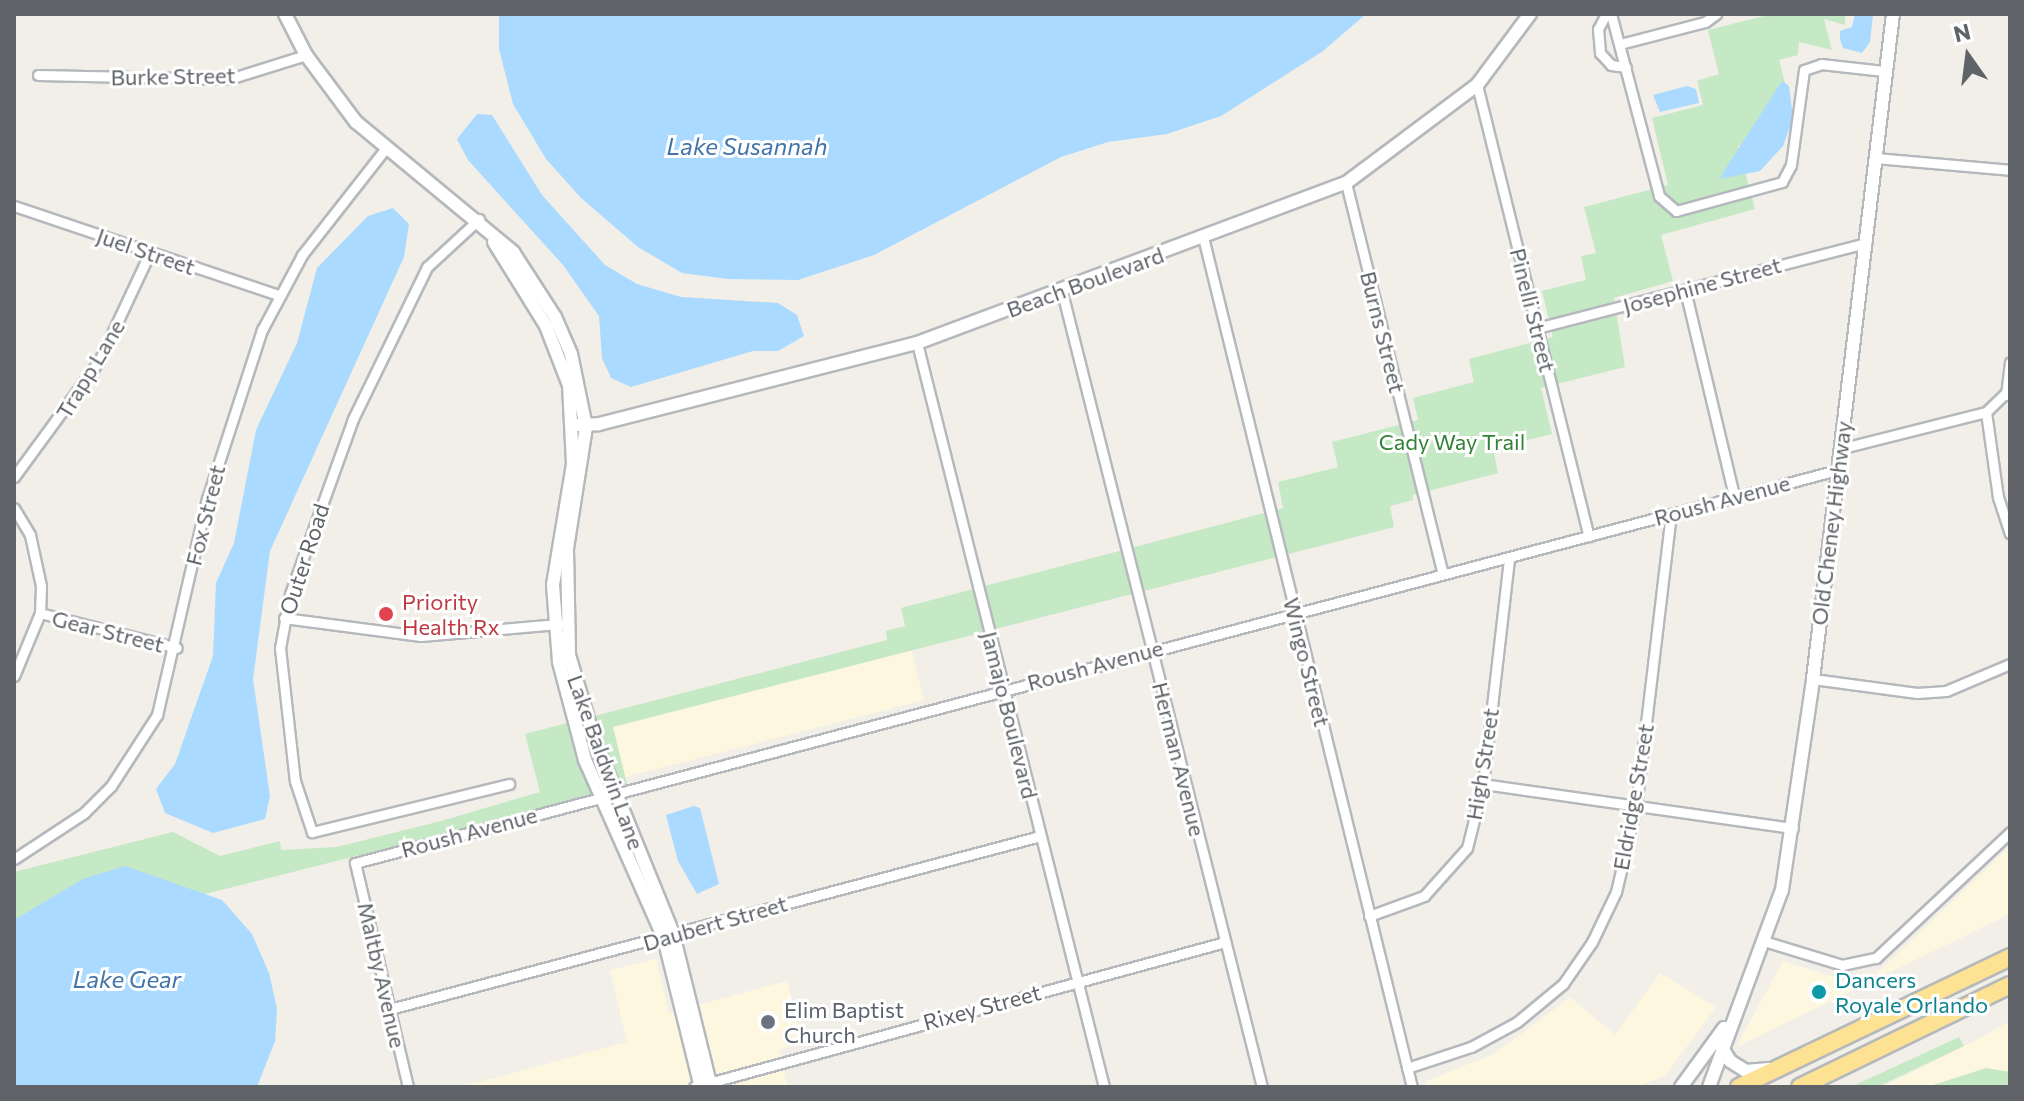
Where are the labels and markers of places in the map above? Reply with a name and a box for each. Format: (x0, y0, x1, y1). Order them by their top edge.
place label: Priority Health Rx (402, 588, 499, 640)
marker: Priority Health Rx (377, 605, 395, 623)
place label: Dancers Royale Orlando (1835, 966, 1988, 1018)
marker: Dancers Royale Orlando (1810, 983, 1828, 1001)
place label: Elim Baptist Church (784, 996, 904, 1048)
marker: Elim Baptist Church (759, 1013, 777, 1031)

